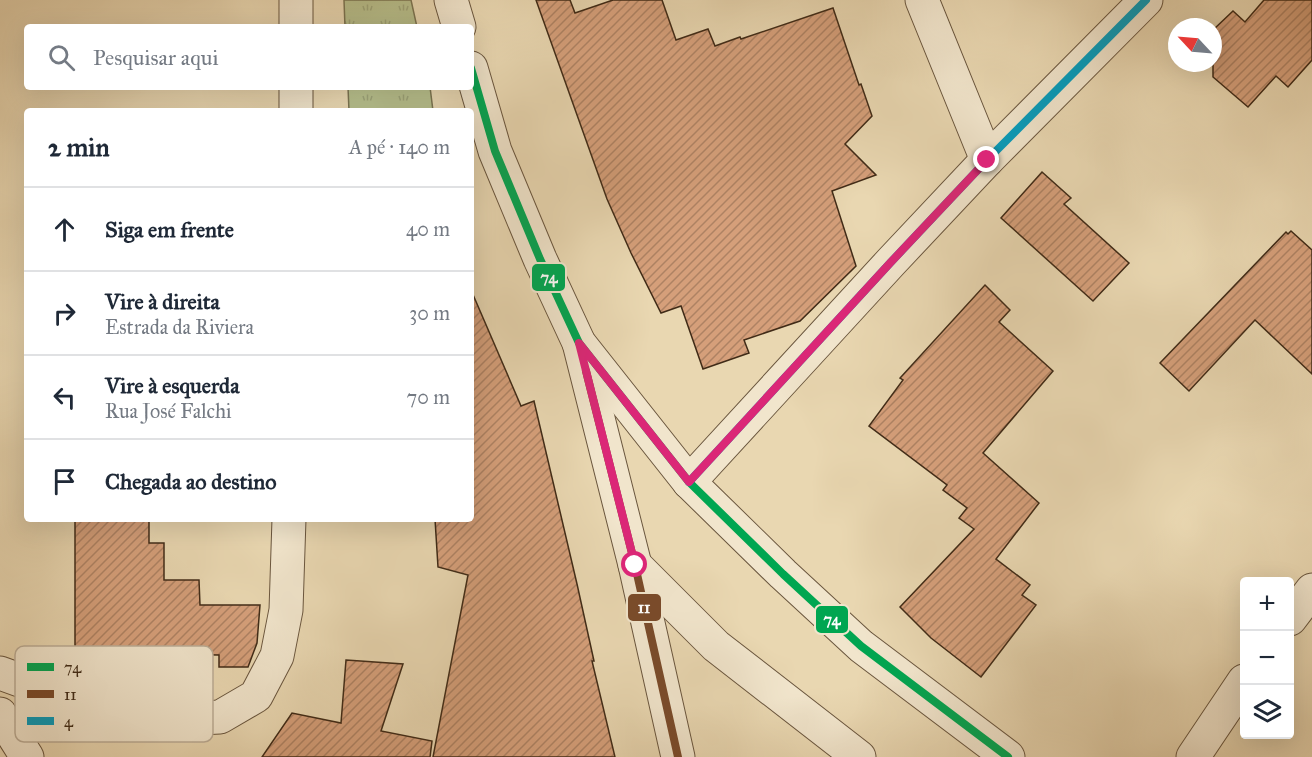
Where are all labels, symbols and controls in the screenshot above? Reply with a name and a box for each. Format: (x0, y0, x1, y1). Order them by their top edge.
north arrow (1168, 18, 1222, 72)
search box (24, 24, 474, 90)
icon: search (45, 41, 78, 74)
text: Pesquisar aqui (93, 44, 218, 71)
text: 2 min (48, 131, 109, 163)
text: A pé · 140 m (349, 135, 450, 159)
route end (973, 146, 999, 172)
icon: ahead (48, 213, 81, 246)
text: Siga em frente (105, 216, 234, 243)
text: 40 m (406, 217, 450, 241)
line badge: 74 (531, 263, 566, 292)
text: 74 (540, 268, 559, 288)
text: Vire à direita (105, 288, 220, 315)
icon: right (48, 297, 81, 330)
text: 30 m (409, 301, 450, 325)
text: Estrada da Riviera (105, 315, 254, 339)
text: Vire à esquerda (105, 372, 239, 399)
icon: left (48, 381, 81, 414)
text: 70 m (407, 385, 450, 409)
text: Rua José Falchi (105, 399, 232, 423)
icon: arrive (48, 465, 81, 498)
text: Chegada ao destino (105, 468, 276, 495)
route start (621, 551, 647, 577)
map controls (1240, 577, 1294, 739)
button: + (1240, 577, 1294, 631)
line badge: 11 (627, 593, 662, 622)
text: 11 (638, 598, 651, 617)
line badge: 74 (815, 605, 849, 634)
text: 74 (823, 610, 842, 630)
button: − (1240, 631, 1294, 685)
legend (15, 646, 213, 742)
text: 74 (64, 658, 82, 677)
text: 11 (64, 685, 77, 704)
button: layers (1240, 685, 1294, 739)
text: 4 (64, 712, 74, 731)

